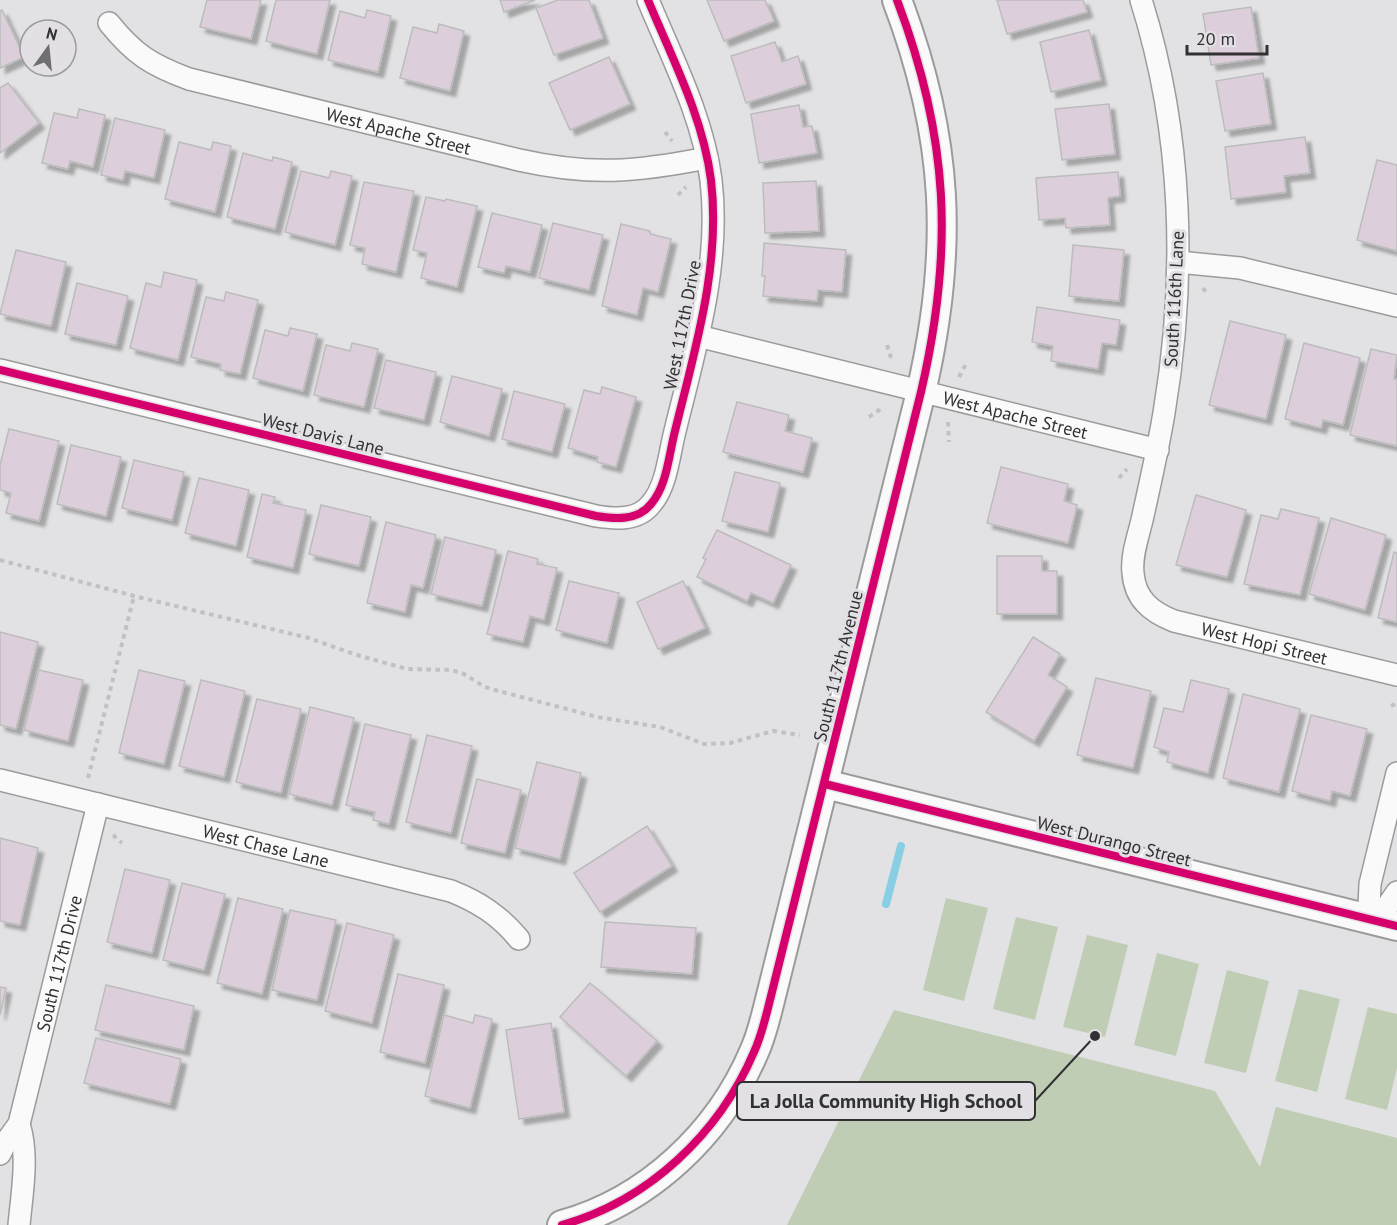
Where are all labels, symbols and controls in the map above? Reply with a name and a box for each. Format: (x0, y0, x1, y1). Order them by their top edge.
north arrow (18, 18, 78, 78)
scale bar (1187, 18, 1266, 56)
text: N (44, 22, 60, 45)
text: 20 m (1196, 27, 1235, 50)
street label: West Apache Street (324, 102, 473, 159)
street label: South 116th Lane (1159, 230, 1189, 368)
street label: West 117th Drive (658, 258, 706, 392)
street label: West Apache Street (941, 386, 1090, 444)
street label: West Davis Lane (259, 408, 387, 460)
street label: South 117th Avenue (808, 588, 868, 744)
street label: West Hopi Street (1199, 617, 1330, 669)
street label: West Durango Street (1034, 811, 1194, 871)
street label: West Chase Lane (201, 819, 332, 872)
street label: South 117th Drive (31, 893, 87, 1034)
callout: La Jolla Community High School (737, 1082, 1035, 1120)
text: La Jolla Community High School (750, 1088, 1022, 1114)

